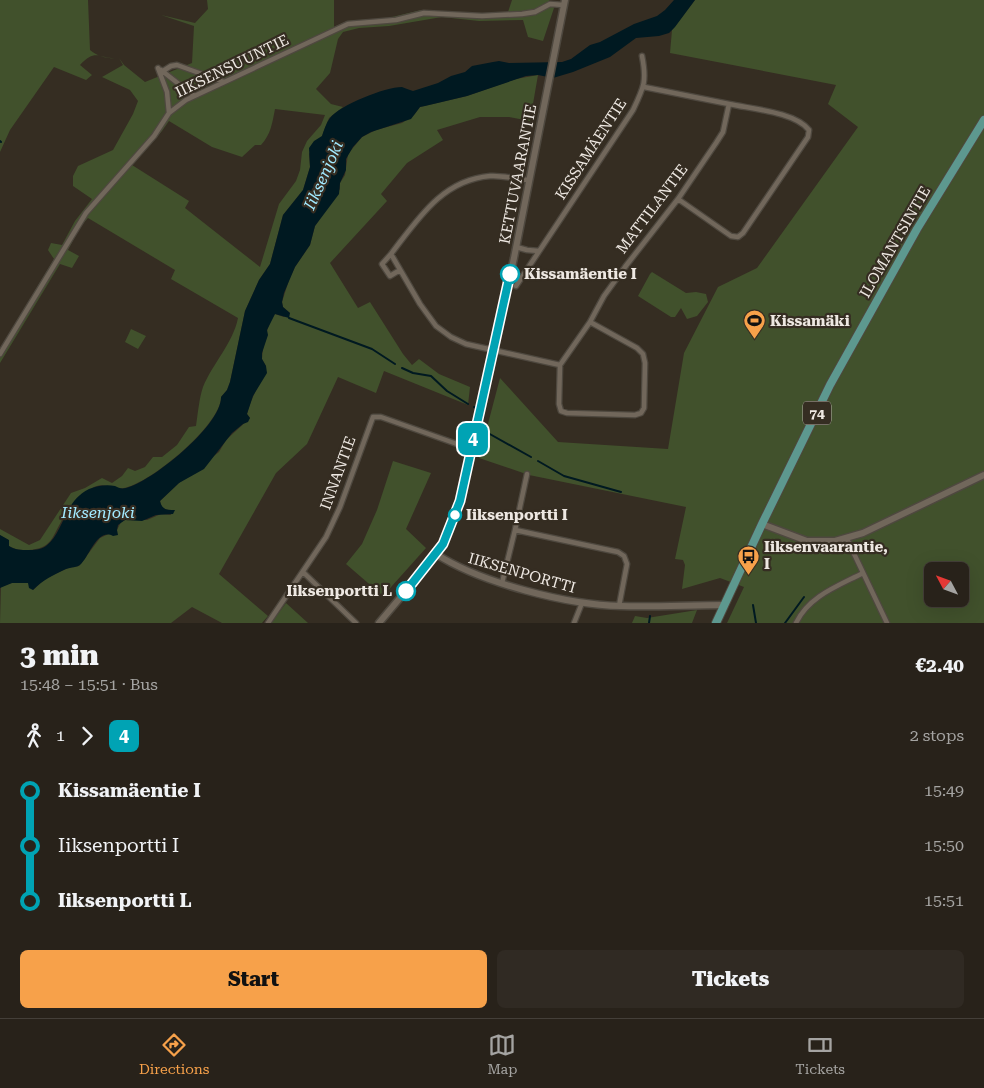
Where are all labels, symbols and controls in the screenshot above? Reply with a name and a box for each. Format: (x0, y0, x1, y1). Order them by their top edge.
street label: IIKSENSUUNTIE (172, 31, 292, 101)
street label: KISSAMÄENTIE (552, 95, 630, 203)
street label: KETTUVAARANTIE (496, 103, 540, 245)
water label: Iiksenjoki (299, 138, 347, 214)
street label: MATTILANTIE (613, 161, 691, 257)
street label: ILOMANTSINTIE (856, 183, 934, 301)
marker: Kissamäentie I (500, 264, 520, 284)
place label: Kissamäentie I (524, 265, 637, 283)
sports icon: Kissamäki (742, 309, 766, 340)
place label: Kissamäki (770, 312, 850, 330)
road number: 74 (803, 402, 831, 424)
line badge: 4 (457, 423, 489, 455)
text: 4 (468, 428, 478, 449)
street label: INNANTIE (316, 434, 360, 512)
water label: Iiksenjoki (60, 503, 135, 522)
place label: Iiksenportti I (466, 506, 568, 524)
marker: Iiksenportti I (448, 508, 462, 522)
place label: Iiksenvaarantie, I (764, 538, 888, 573)
bus stop icon: Iiksenvaarantie, I (736, 544, 760, 575)
street label: IIKSENPORTTI (466, 549, 578, 597)
north arrow (924, 562, 969, 608)
map controls (924, 562, 969, 607)
marker: Iiksenportti L (396, 581, 416, 601)
place label: Iiksenportti L (287, 582, 392, 600)
text: 3 min (20, 639, 99, 672)
text: €2.40 (915, 654, 964, 677)
text: 15:48 – 15:51 · Bus (20, 675, 158, 694)
icon: walk (20, 722, 48, 750)
icon: forward (73, 722, 101, 750)
text: 4 (119, 725, 129, 746)
text: 1 (56, 726, 65, 745)
text: 2 stops (910, 726, 964, 745)
text: Kissamäentie I (58, 779, 201, 802)
text: 15:49 (924, 781, 964, 800)
text: Iiksenportti I (58, 834, 179, 857)
text: 15:50 (924, 836, 964, 855)
text: Iiksenportti L (58, 889, 192, 912)
text: 15:51 (924, 891, 964, 910)
button: Start (20, 950, 487, 1008)
button: Tickets (497, 950, 964, 1008)
tab: Directions (139, 1031, 209, 1077)
tab: Map (487, 1031, 517, 1077)
tab: Tickets (795, 1031, 845, 1077)

